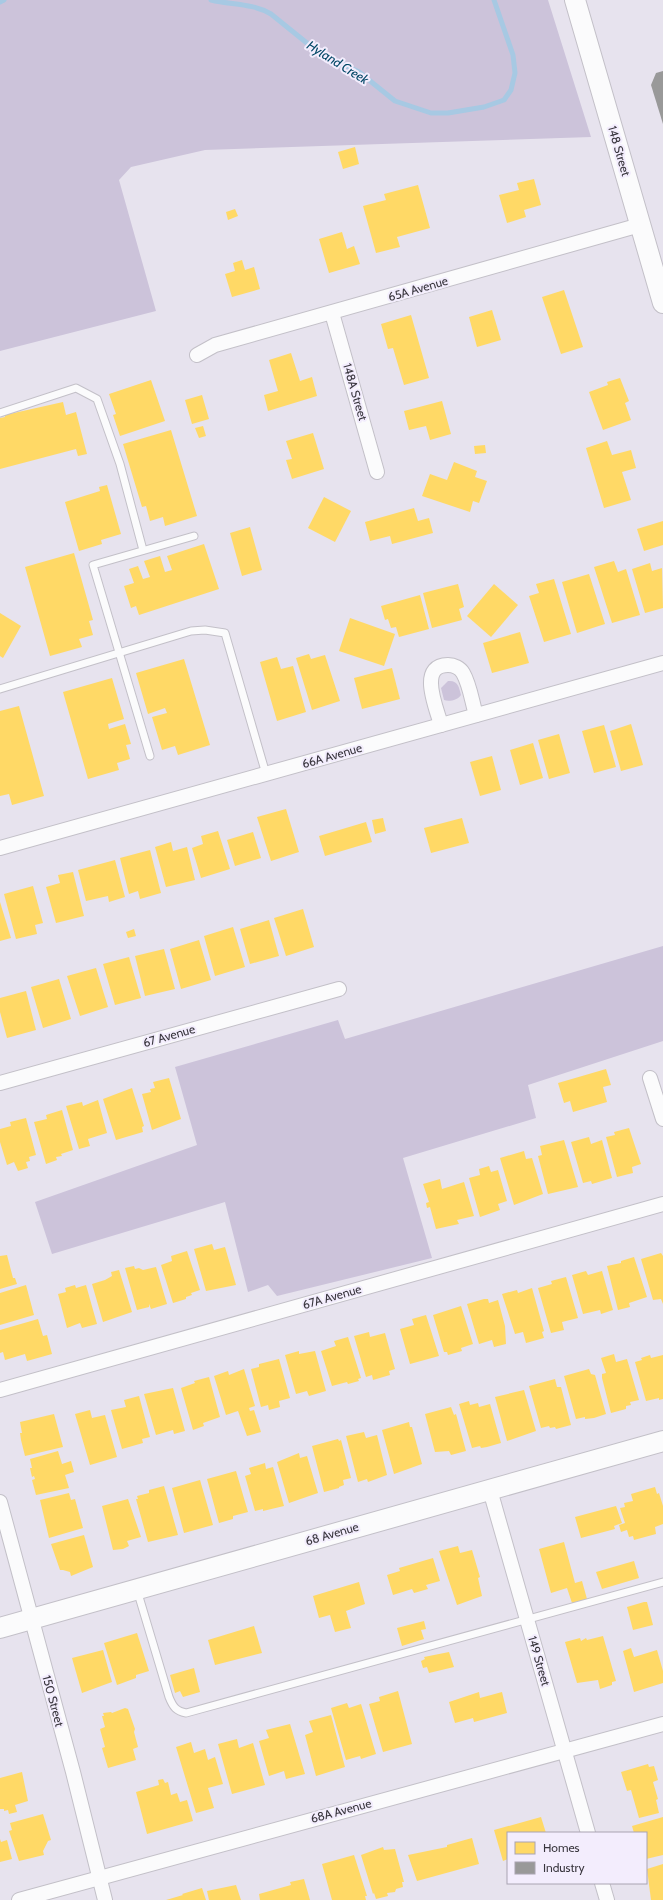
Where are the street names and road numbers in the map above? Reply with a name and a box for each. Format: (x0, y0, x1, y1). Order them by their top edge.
street label: 148 Street (605, 124, 634, 178)
street label: 65A Avenue (386, 273, 449, 304)
street label: 148A Street (340, 361, 371, 422)
street label: 66A Avenue (300, 740, 364, 771)
street label: 67 Avenue (141, 1021, 197, 1050)
street label: 67A Avenue (301, 1281, 363, 1312)
street label: 68 Avenue (303, 1519, 360, 1548)
street label: 149 Street (525, 1634, 554, 1688)
street label: 150 Street (39, 1674, 67, 1728)
street label: 68A Avenue (309, 1795, 373, 1826)

